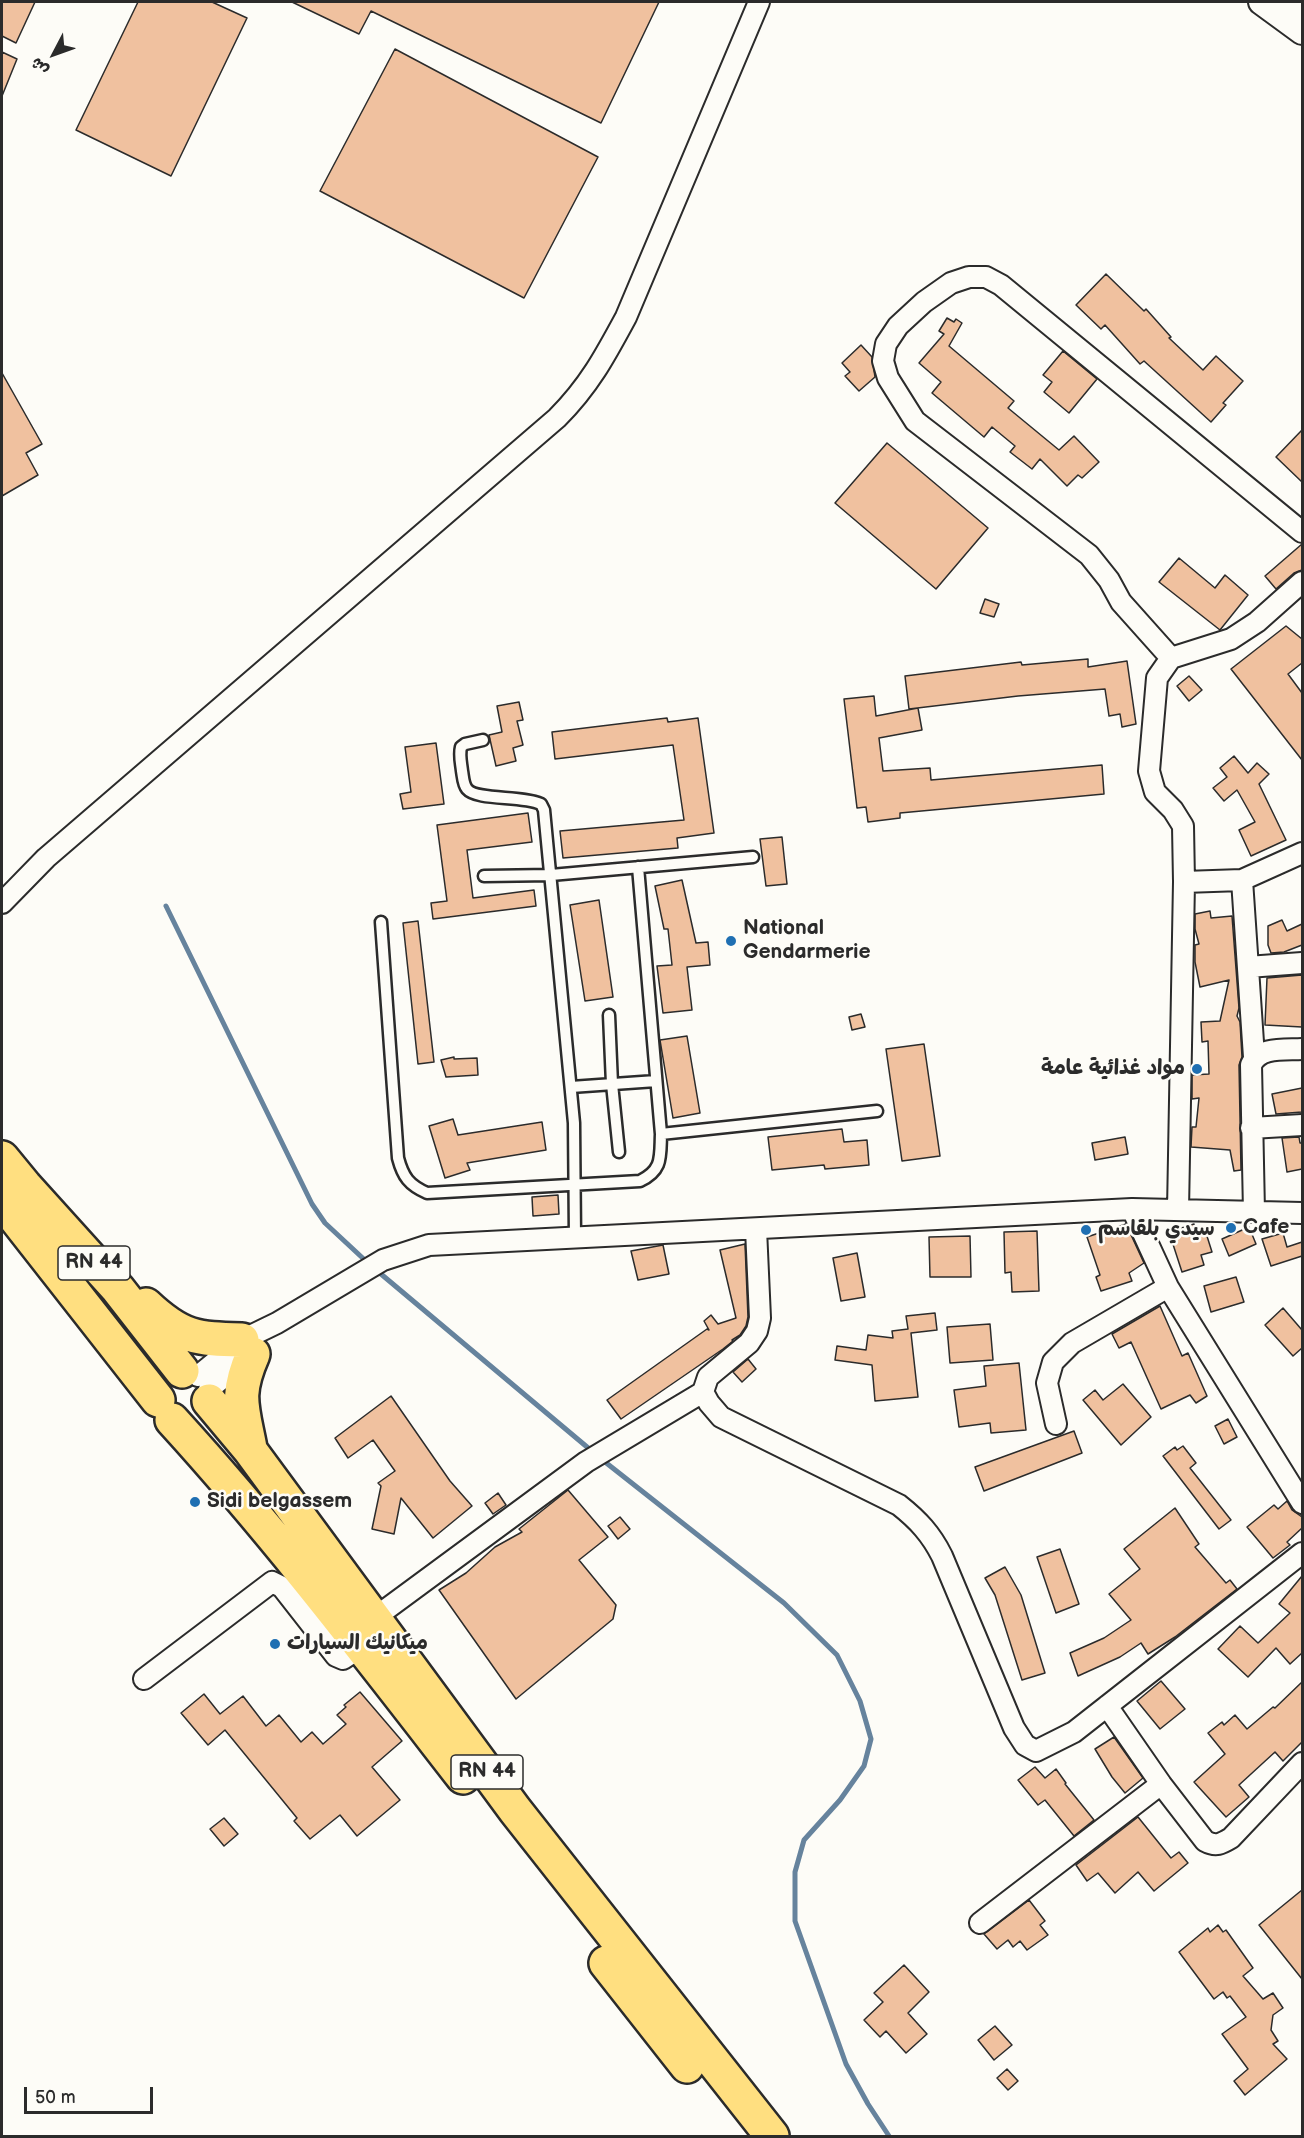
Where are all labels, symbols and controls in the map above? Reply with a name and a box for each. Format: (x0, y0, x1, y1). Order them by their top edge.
north arrow (24, 24, 84, 84)
text: ش (27, 53, 53, 79)
place label: National Gendarmerie (743, 916, 871, 966)
marker: National Gendarmerie (724, 934, 738, 948)
place label: مواد غذائية عامة (1041, 1056, 1185, 1082)
marker: مواد غذائية عامة (1190, 1062, 1204, 1076)
place label: Cafe (1243, 1215, 1289, 1241)
place label: سيدي بلقاسم (1098, 1217, 1215, 1243)
marker: Cafe (1224, 1221, 1238, 1235)
marker: سيدي بلقاسم (1079, 1223, 1093, 1237)
road number: RN 44 (58, 1246, 130, 1280)
place label: Sidi belgassem (207, 1489, 352, 1515)
marker: Sidi belgassem (188, 1495, 202, 1509)
place label: ميكانيك السيارات (287, 1631, 428, 1657)
marker: ميكانيك السيارات (268, 1637, 282, 1651)
road number: RN 44 (451, 1755, 523, 1789)
scale bar (27, 2075, 156, 2113)
text: 50 m (35, 2087, 76, 2108)

